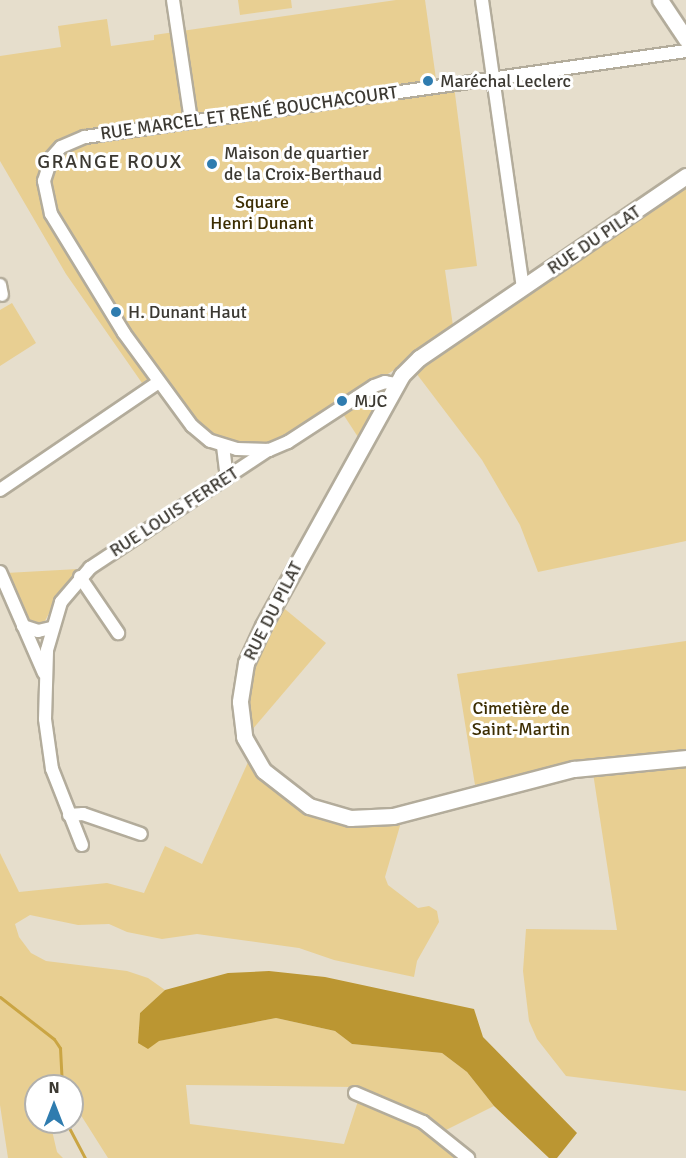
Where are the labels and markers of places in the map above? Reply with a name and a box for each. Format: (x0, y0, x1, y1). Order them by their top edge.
place label: Maréchal Leclerc (440, 70, 571, 92)
marker: Maréchal Leclerc (421, 74, 435, 88)
place label: Maison de quartier de la Croix-Berthaud (224, 143, 382, 186)
marker: Maison de quartier de la Croix-Berthaud (205, 157, 219, 171)
place label: H. Dunant Haut (128, 301, 247, 323)
marker: H. Dunant Haut (109, 305, 123, 319)
place label: MJC (354, 390, 387, 412)
marker: MJC (335, 394, 349, 408)

